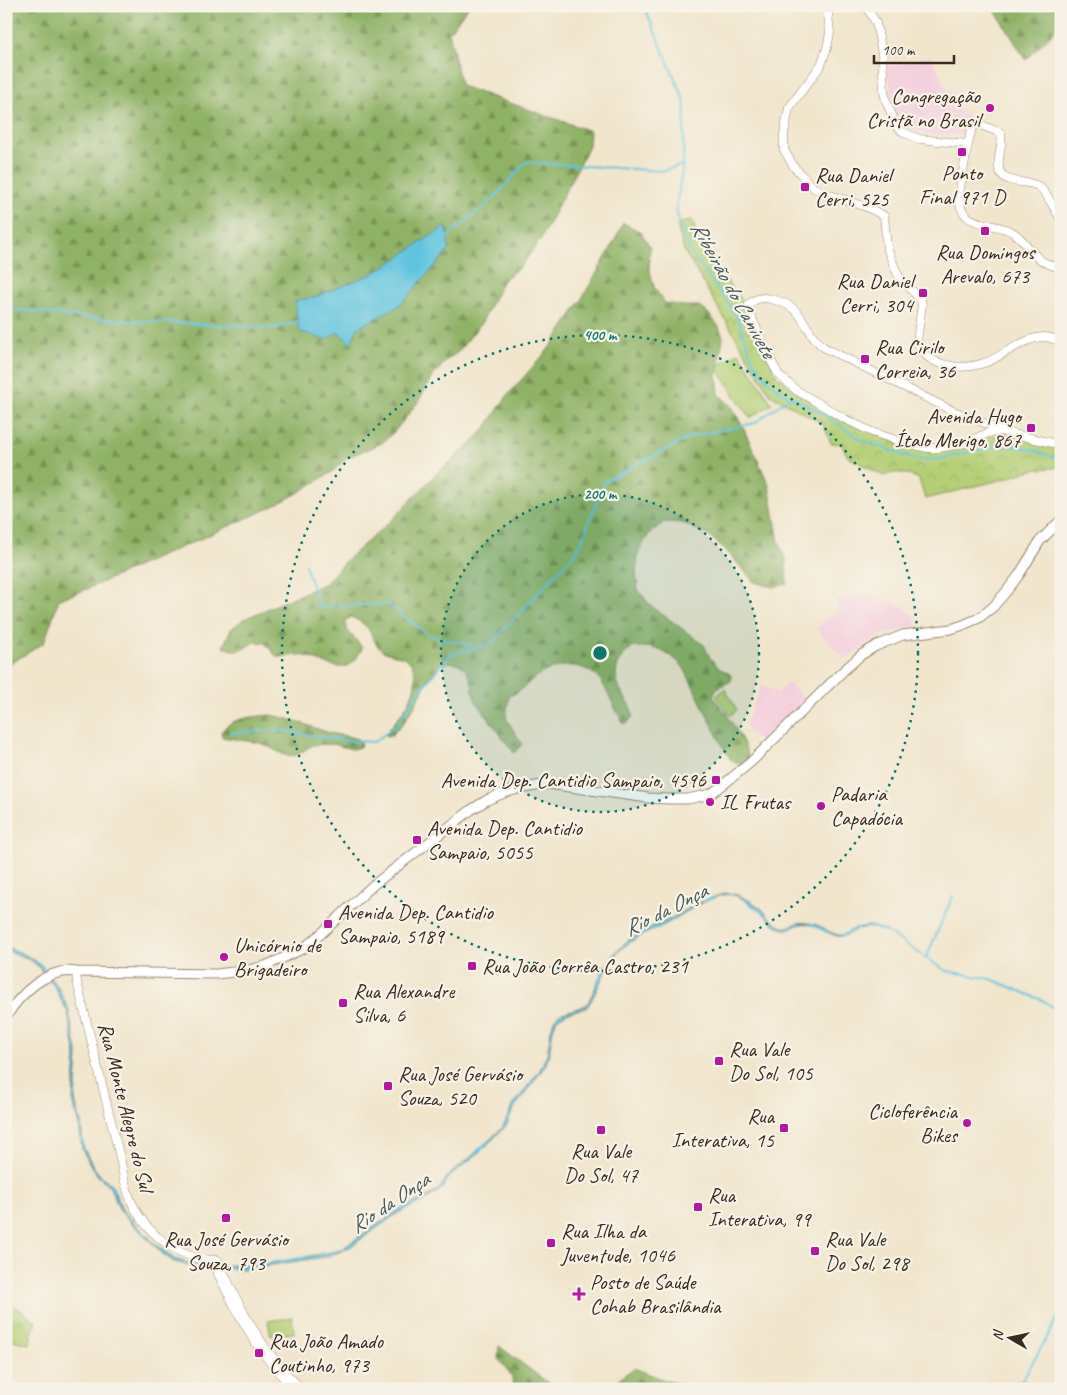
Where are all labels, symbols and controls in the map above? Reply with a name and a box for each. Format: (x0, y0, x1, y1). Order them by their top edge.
scale bar (874, 32, 954, 64)
text: 100 m (882, 41, 916, 60)
place label: Congregação Cristã no Brasil (867, 83, 983, 133)
marker: Congregação Cristã no Brasil (984, 102, 996, 114)
marker: Ponto Final 971 D (956, 146, 968, 158)
place label: Ponto Final 971 D (919, 160, 1007, 210)
place label: Rua Daniel Cerri, 525 (815, 162, 895, 212)
marker: Rua Daniel Cerri, 525 (799, 181, 811, 193)
water label: Ribeirão do Canivete (684, 216, 783, 365)
marker: Rua Domingos Arevalo, 673 (979, 225, 991, 237)
place label: Rua Domingos Arevalo, 673 (936, 239, 1036, 289)
place label: Rua Daniel Cerri, 304 (837, 268, 916, 318)
marker: Rua Daniel Cerri, 304 (917, 287, 929, 299)
text: 400 m (584, 326, 618, 345)
place label: Rua Cirilo Correia, 36 (875, 334, 956, 384)
marker: Rua Cirilo Correia, 36 (859, 353, 871, 365)
place label: Avenida Hugo Ítalo Merigo, 867 (895, 403, 1024, 453)
marker: Avenida Hugo Ítalo Merigo, 867 (1025, 422, 1037, 434)
text: 200 m (584, 485, 618, 504)
centre of rings (591, 644, 609, 662)
place label: Avenida Dep. Cantidio Sampaio, 4596 (441, 767, 707, 793)
marker: Avenida Dep. Cantidio Sampaio, 4596 (710, 774, 722, 786)
place label: Padaria Capadócia (831, 781, 903, 831)
place label: IL Frutas (720, 789, 792, 815)
marker: IL Frutas (704, 796, 716, 808)
marker: Padaria Capadócia (815, 800, 827, 812)
place label: Avenida Dep. Cantidio Sampaio, 5055 (427, 815, 583, 865)
marker: Avenida Dep. Cantidio Sampaio, 5055 (411, 834, 423, 846)
water label: Rio da Onça (619, 876, 714, 943)
place label: Avenida Dep. Cantidio Sampaio, 5189 (338, 899, 494, 949)
marker: Avenida Dep. Cantidio Sampaio, 5189 (322, 918, 334, 930)
place label: Unicórnio de Brigadeiro (234, 932, 322, 982)
marker: Unicórnio de Brigadeiro (218, 951, 230, 963)
place label: Rua João Corrêa Castro, 231 (482, 953, 690, 979)
marker: Rua João Corrêa Castro, 231 (466, 960, 478, 972)
place label: Rua Alexandre Silva, 6 (353, 978, 455, 1028)
marker: Rua Alexandre Silva, 6 (337, 997, 349, 1009)
street label: Rua Monte Alegre do Sul (92, 1020, 160, 1197)
place label: Rua Vale Do Sol, 105 (729, 1036, 814, 1086)
marker: Rua Vale Do Sol, 105 (713, 1055, 725, 1067)
place label: Rua José Gervásio Souza, 520 (398, 1061, 525, 1111)
marker: Rua José Gervásio Souza, 520 (382, 1080, 394, 1092)
place label: Cicloferência Bikes (868, 1098, 959, 1148)
place label: Rua Interativa, 15 (671, 1103, 776, 1153)
marker: Cicloferência Bikes (961, 1117, 973, 1129)
marker: Rua Interativa, 15 (778, 1122, 790, 1134)
marker: Rua Vale Do Sol, 47 (595, 1124, 607, 1136)
place label: Rua Vale Do Sol, 47 (564, 1138, 640, 1188)
water label: Rio da Onça (344, 1165, 437, 1240)
place label: Rua Interativa, 99 (708, 1182, 812, 1232)
marker: Rua Interativa, 99 (692, 1201, 704, 1213)
marker: Rua José Gervásio Souza, 793 (220, 1212, 232, 1224)
place label: Rua Ilha da Juventude, 1046 (560, 1218, 675, 1268)
place label: Rua José Gervásio Souza, 793 (164, 1226, 291, 1276)
place label: Rua Vale Do Sol, 298 (825, 1226, 911, 1276)
marker: Rua Ilha da Juventude, 1046 (545, 1237, 557, 1249)
marker: Rua Vale Do Sol, 298 (809, 1245, 821, 1257)
place label: Posto de Saúde Cohab Brasilândia (590, 1269, 722, 1319)
marker: Posto de Saúde Cohab Brasilândia (572, 1287, 586, 1301)
north arrow (984, 1312, 1034, 1362)
place label: Rua João Amado Coutinho, 973 (269, 1328, 384, 1378)
text: N (989, 1328, 1007, 1342)
marker: Rua João Amado Coutinho, 973 (253, 1347, 265, 1359)

